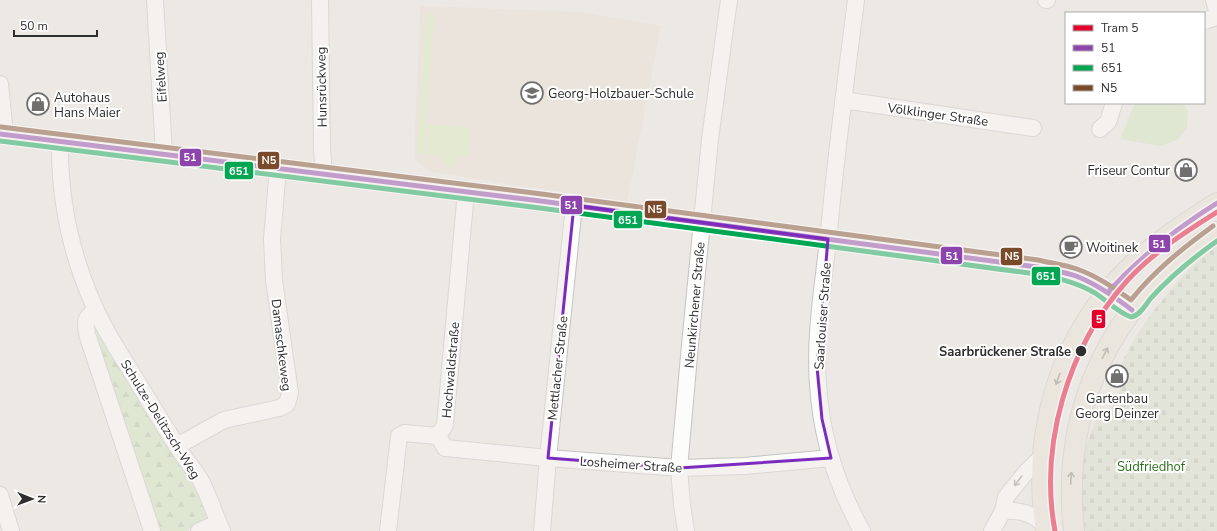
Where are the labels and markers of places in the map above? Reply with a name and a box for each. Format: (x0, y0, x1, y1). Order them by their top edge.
school or university icon: Georg-Holzbauer-Schule (519, 80, 545, 106)
place label: Georg-Holzbauer-Schule (548, 85, 694, 103)
place label: Autohaus Hans Maier (54, 89, 121, 122)
shop icon: Autohaus Hans Maier (25, 91, 51, 117)
shop icon: Friseur Contur (1173, 157, 1199, 183)
place label: Friseur Contur (1087, 162, 1170, 180)
cafe icon: Woitinek (1058, 234, 1084, 260)
place label: Woitinek (1086, 239, 1139, 257)
place label: Saarbrückener Straße (939, 343, 1071, 361)
marker: Saarbrückener Straße (1074, 344, 1088, 358)
shop icon: Gartenbau Georg Deinzer (1104, 363, 1130, 389)
place label: Gartenbau Georg Deinzer (1075, 390, 1159, 423)

